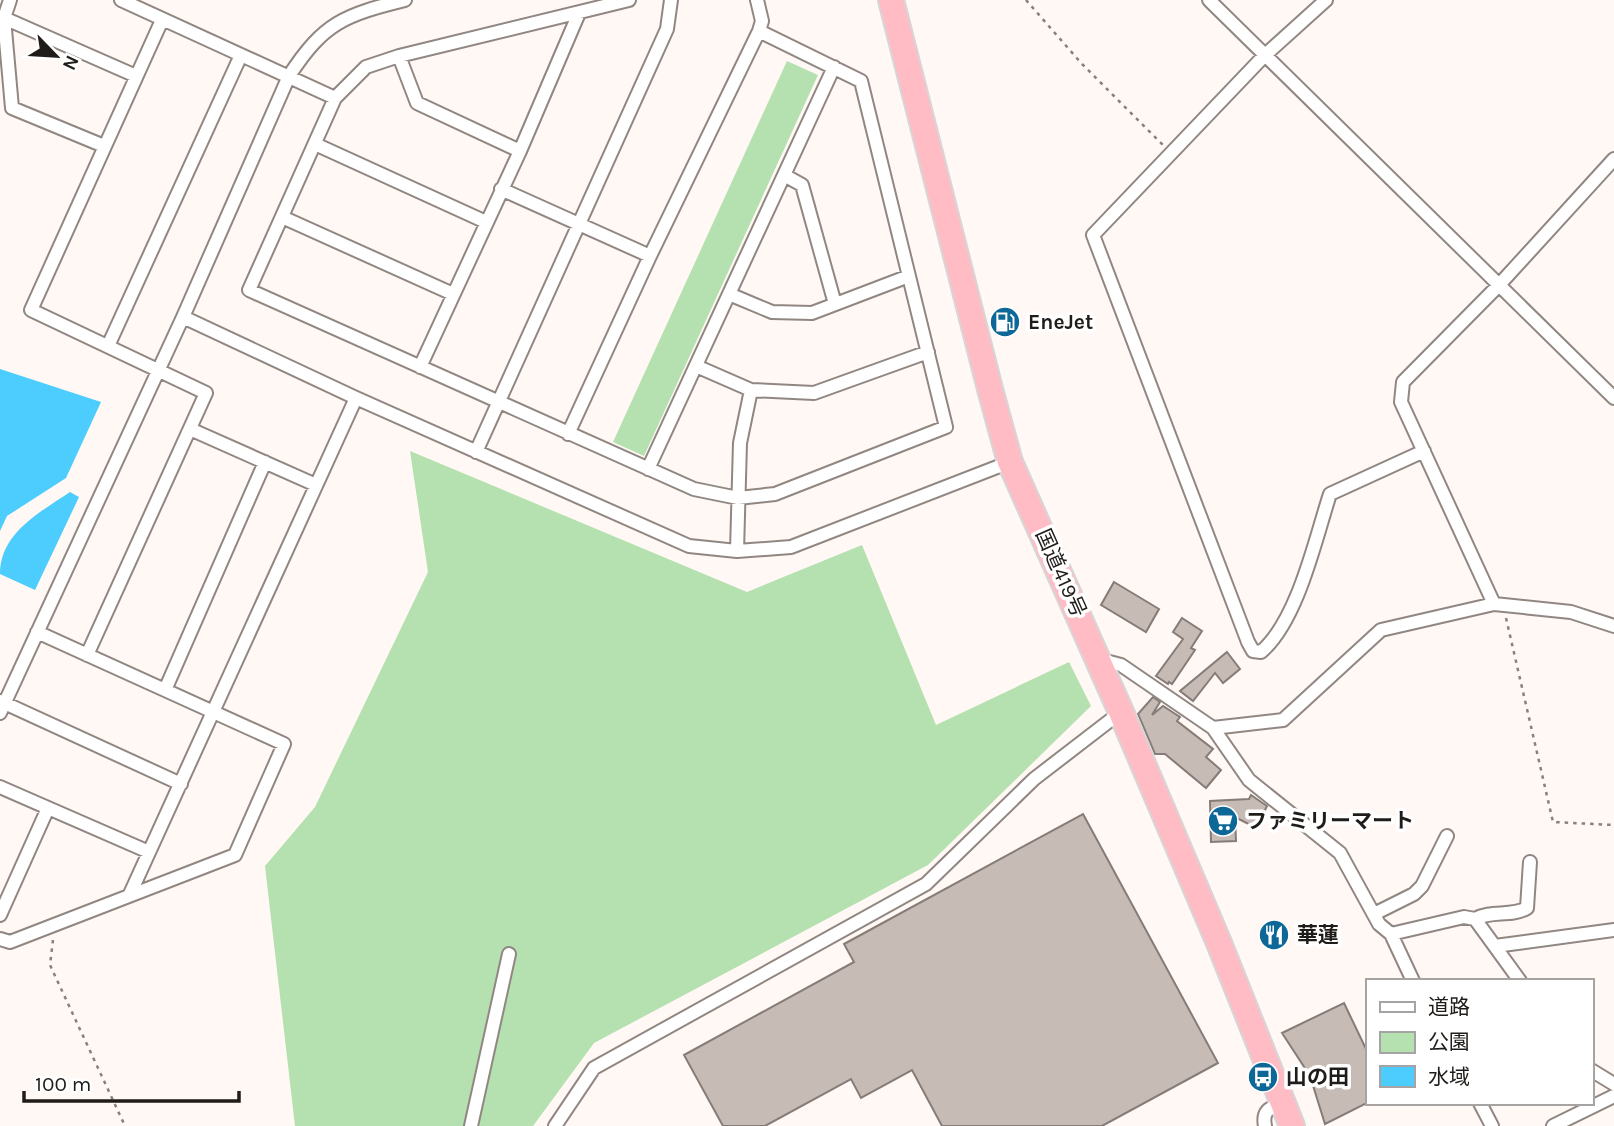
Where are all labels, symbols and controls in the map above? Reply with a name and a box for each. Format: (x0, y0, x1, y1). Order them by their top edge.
north arrow (21, 21, 91, 91)
text: N (58, 52, 83, 74)
fuel station icon: EneJet (988, 305, 1022, 339)
place label: EneJet (1028, 310, 1093, 334)
street label: 国道419号 (1031, 525, 1091, 621)
supermarket icon: ファミリーマート (1206, 804, 1240, 838)
place label: ファミリーマート (1246, 809, 1414, 833)
restaurant icon: 華蓮 (1257, 918, 1291, 952)
place label: 華蓮 (1297, 923, 1339, 947)
legend (1366, 979, 1593, 1105)
text: 道路 (1428, 995, 1470, 1019)
text: 公園 (1428, 1030, 1470, 1054)
scale bar (24, 1060, 240, 1104)
bus stop icon: 山の田 (1246, 1060, 1280, 1094)
place label: 山の田 (1286, 1065, 1349, 1089)
text: 水域 (1428, 1065, 1470, 1089)
text: 100 m (35, 1072, 92, 1096)

